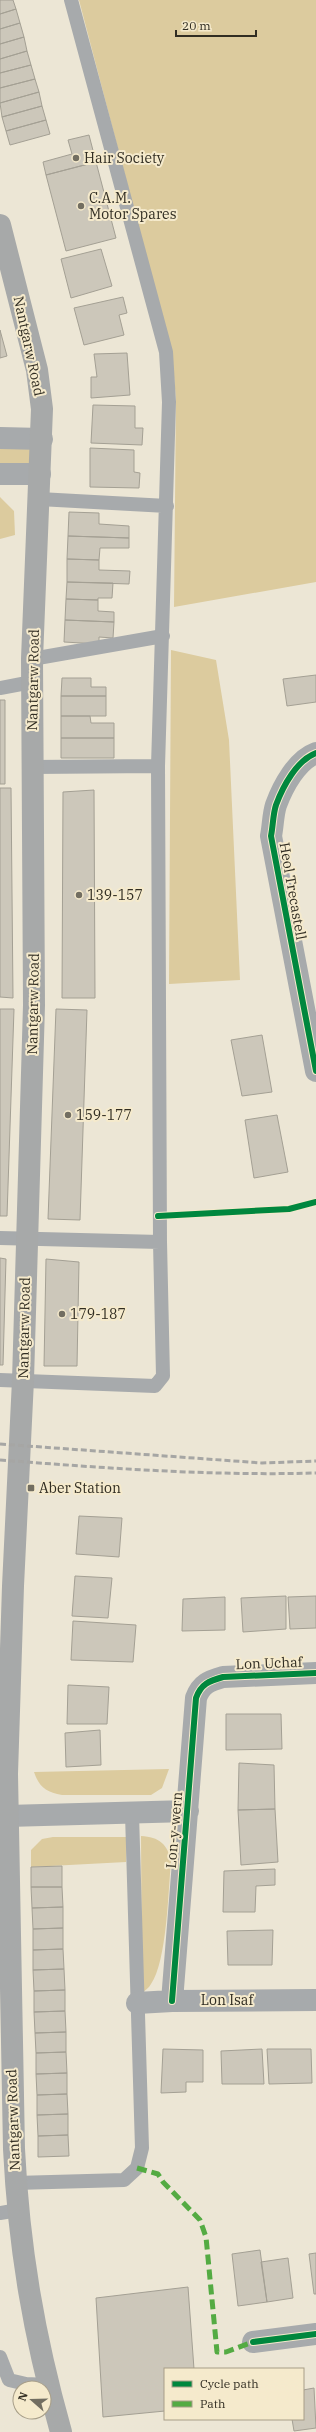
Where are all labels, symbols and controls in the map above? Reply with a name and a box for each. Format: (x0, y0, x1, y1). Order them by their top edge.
scale bar (176, 12, 256, 38)
text: 20 m (182, 18, 211, 33)
place label: Hair Society (84, 149, 165, 167)
marker: Hair Society (71, 153, 81, 163)
place label: C.A.M. Motor Spares (89, 189, 177, 223)
marker: C.A.M. Motor Spares (76, 201, 86, 211)
street label: Nantgarw Road (10, 294, 48, 398)
street label: Nantgarw Road (23, 629, 43, 731)
street label: Heol Trecastell (276, 841, 310, 941)
place label: 139-157 (87, 886, 143, 904)
marker: 139-157 (74, 890, 84, 900)
street label: Nantgarw Road (23, 953, 43, 1055)
place label: 159-177 (76, 1106, 132, 1124)
marker: 159-177 (63, 1110, 73, 1120)
street label: Nantgarw Road (14, 1277, 34, 1379)
place label: 179-187 (70, 1305, 126, 1323)
marker: 179-187 (57, 1309, 67, 1319)
place label: Aber Station (39, 1479, 121, 1497)
marker: Aber Station (26, 1483, 36, 1493)
street label: Lon Uchaf (235, 1653, 304, 1673)
street label: Lon-y-wern (162, 1791, 186, 1869)
street label: Lon Isaf (201, 1991, 254, 2009)
street label: Nantgarw Road (2, 2068, 24, 2171)
legend (164, 2368, 304, 2420)
text: Cycle path (200, 2376, 259, 2391)
north arrow (12, 2380, 52, 2420)
text: N (15, 2390, 31, 2403)
text: Path (200, 2396, 226, 2411)

